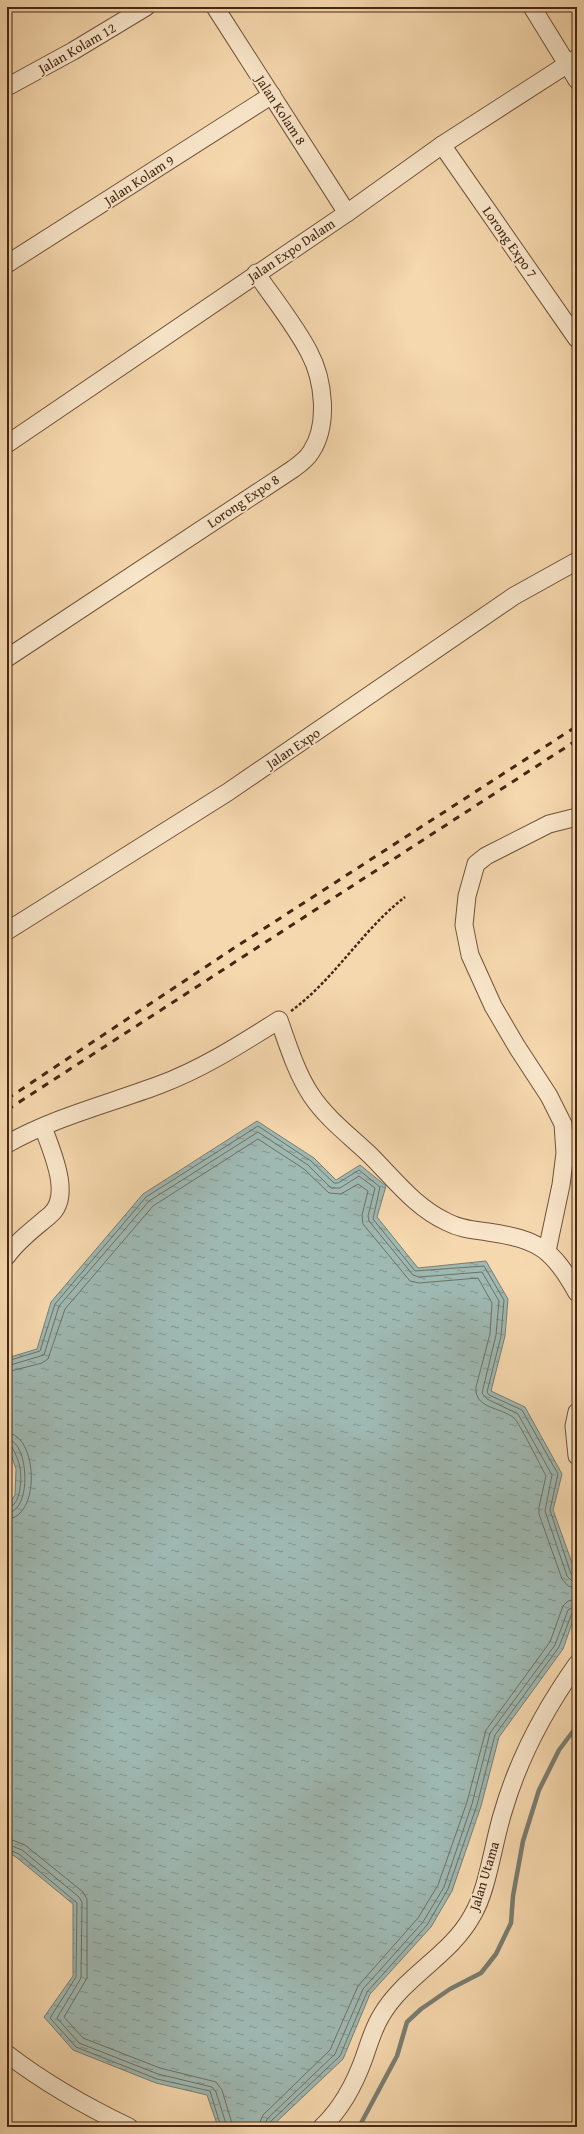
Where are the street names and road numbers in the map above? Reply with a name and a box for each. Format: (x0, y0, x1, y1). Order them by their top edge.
street label: Jalan Kolam 12 (33, 18, 119, 79)
street label: Jalan Kolam 8 (250, 69, 311, 149)
street label: Jalan Kolam 9 (98, 150, 178, 211)
street label: Lorong Expo 7 (478, 202, 542, 282)
street label: Jalan Expo Dalam (242, 213, 339, 288)
street label: Lorong Expo 8 (203, 469, 283, 533)
street label: Jalan Expo (260, 723, 324, 775)
street label: Jalan Utama (463, 1839, 504, 1915)

